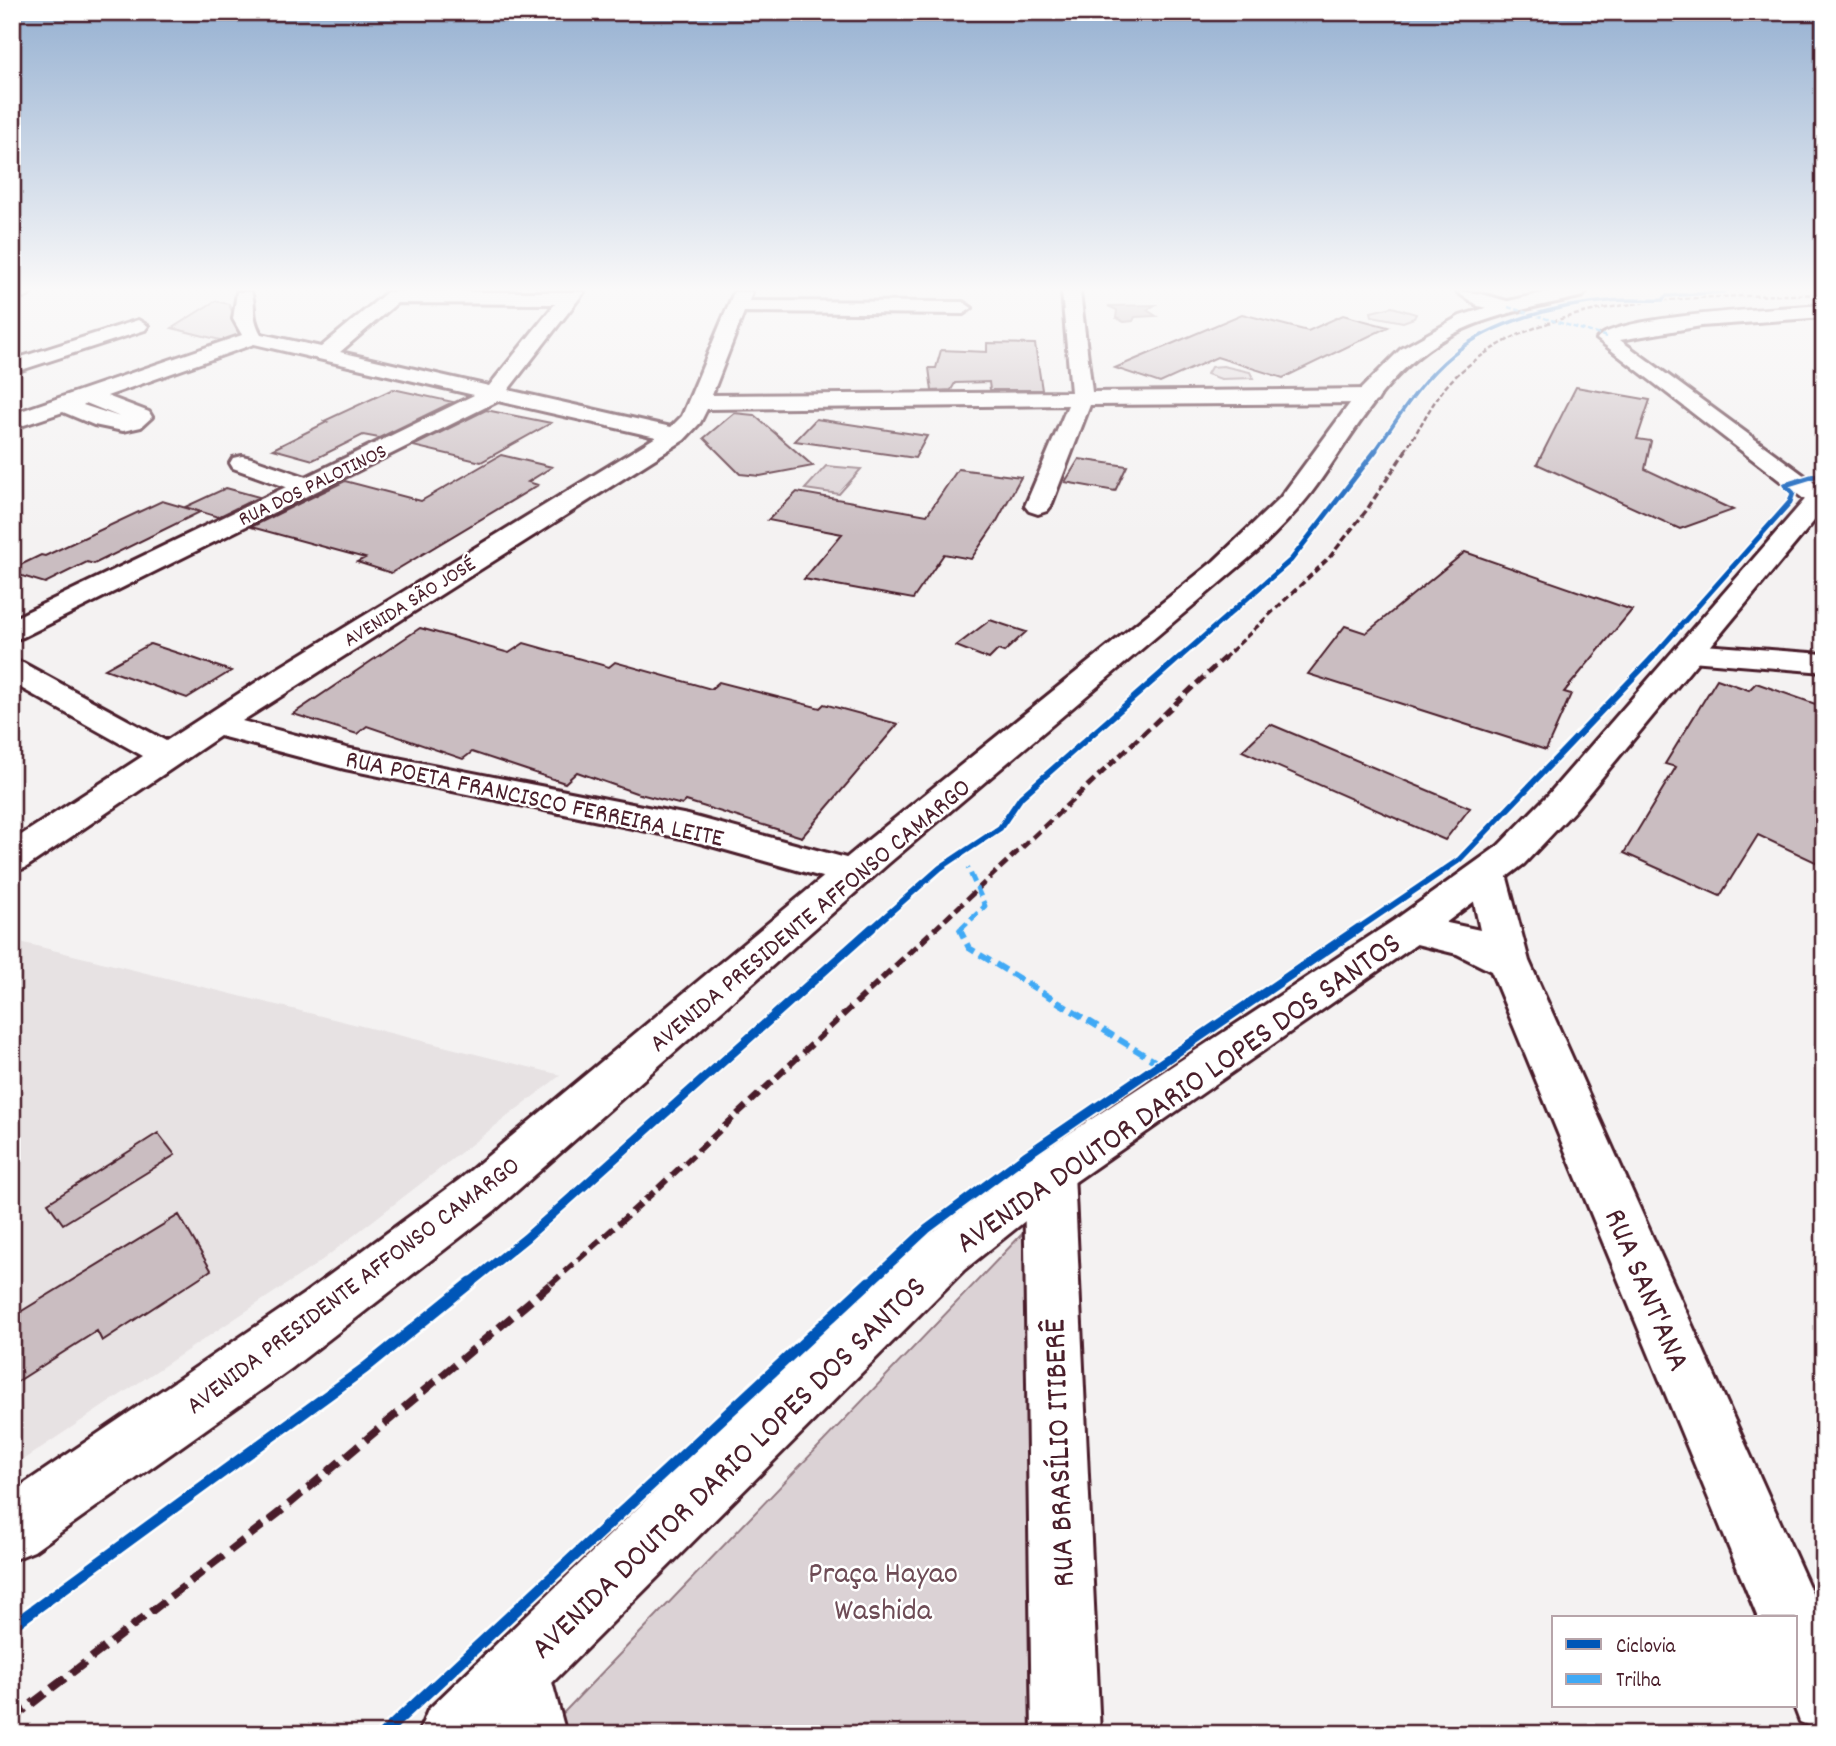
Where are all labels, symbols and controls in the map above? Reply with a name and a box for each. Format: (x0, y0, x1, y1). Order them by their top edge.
street label: RUA DOS PALOTINOS (234, 438, 393, 536)
street label: AVENIDA SÃO JOSÉ (339, 551, 483, 656)
street label: RUA POETA FRANCISCO FERREIRA LEITE (342, 742, 727, 859)
street label: AVENIDA PRESIDENTE AFFONSO CAMARGO (642, 771, 980, 1063)
street label: AVENIDA DOUTOR DARIO LOPES DOS SANTOS (948, 923, 1412, 1267)
street label: AVENIDA PRESIDENTE AFFONSO CAMARGO (179, 1149, 529, 1425)
street label: RUA SANT'ANA (1589, 1202, 1699, 1380)
street label: AVENIDA DOUTOR DARIO LOPES DOS SANTOS (522, 1267, 939, 1672)
street label: RUA BRASÍLIO ITIBERÊ (1034, 1318, 1090, 1588)
park label: Praça Hayao Washida (808, 1553, 958, 1636)
legend (1552, 1616, 1798, 1708)
text: Ciclovia (1616, 1633, 1677, 1663)
text: Trilha (1616, 1667, 1662, 1697)

